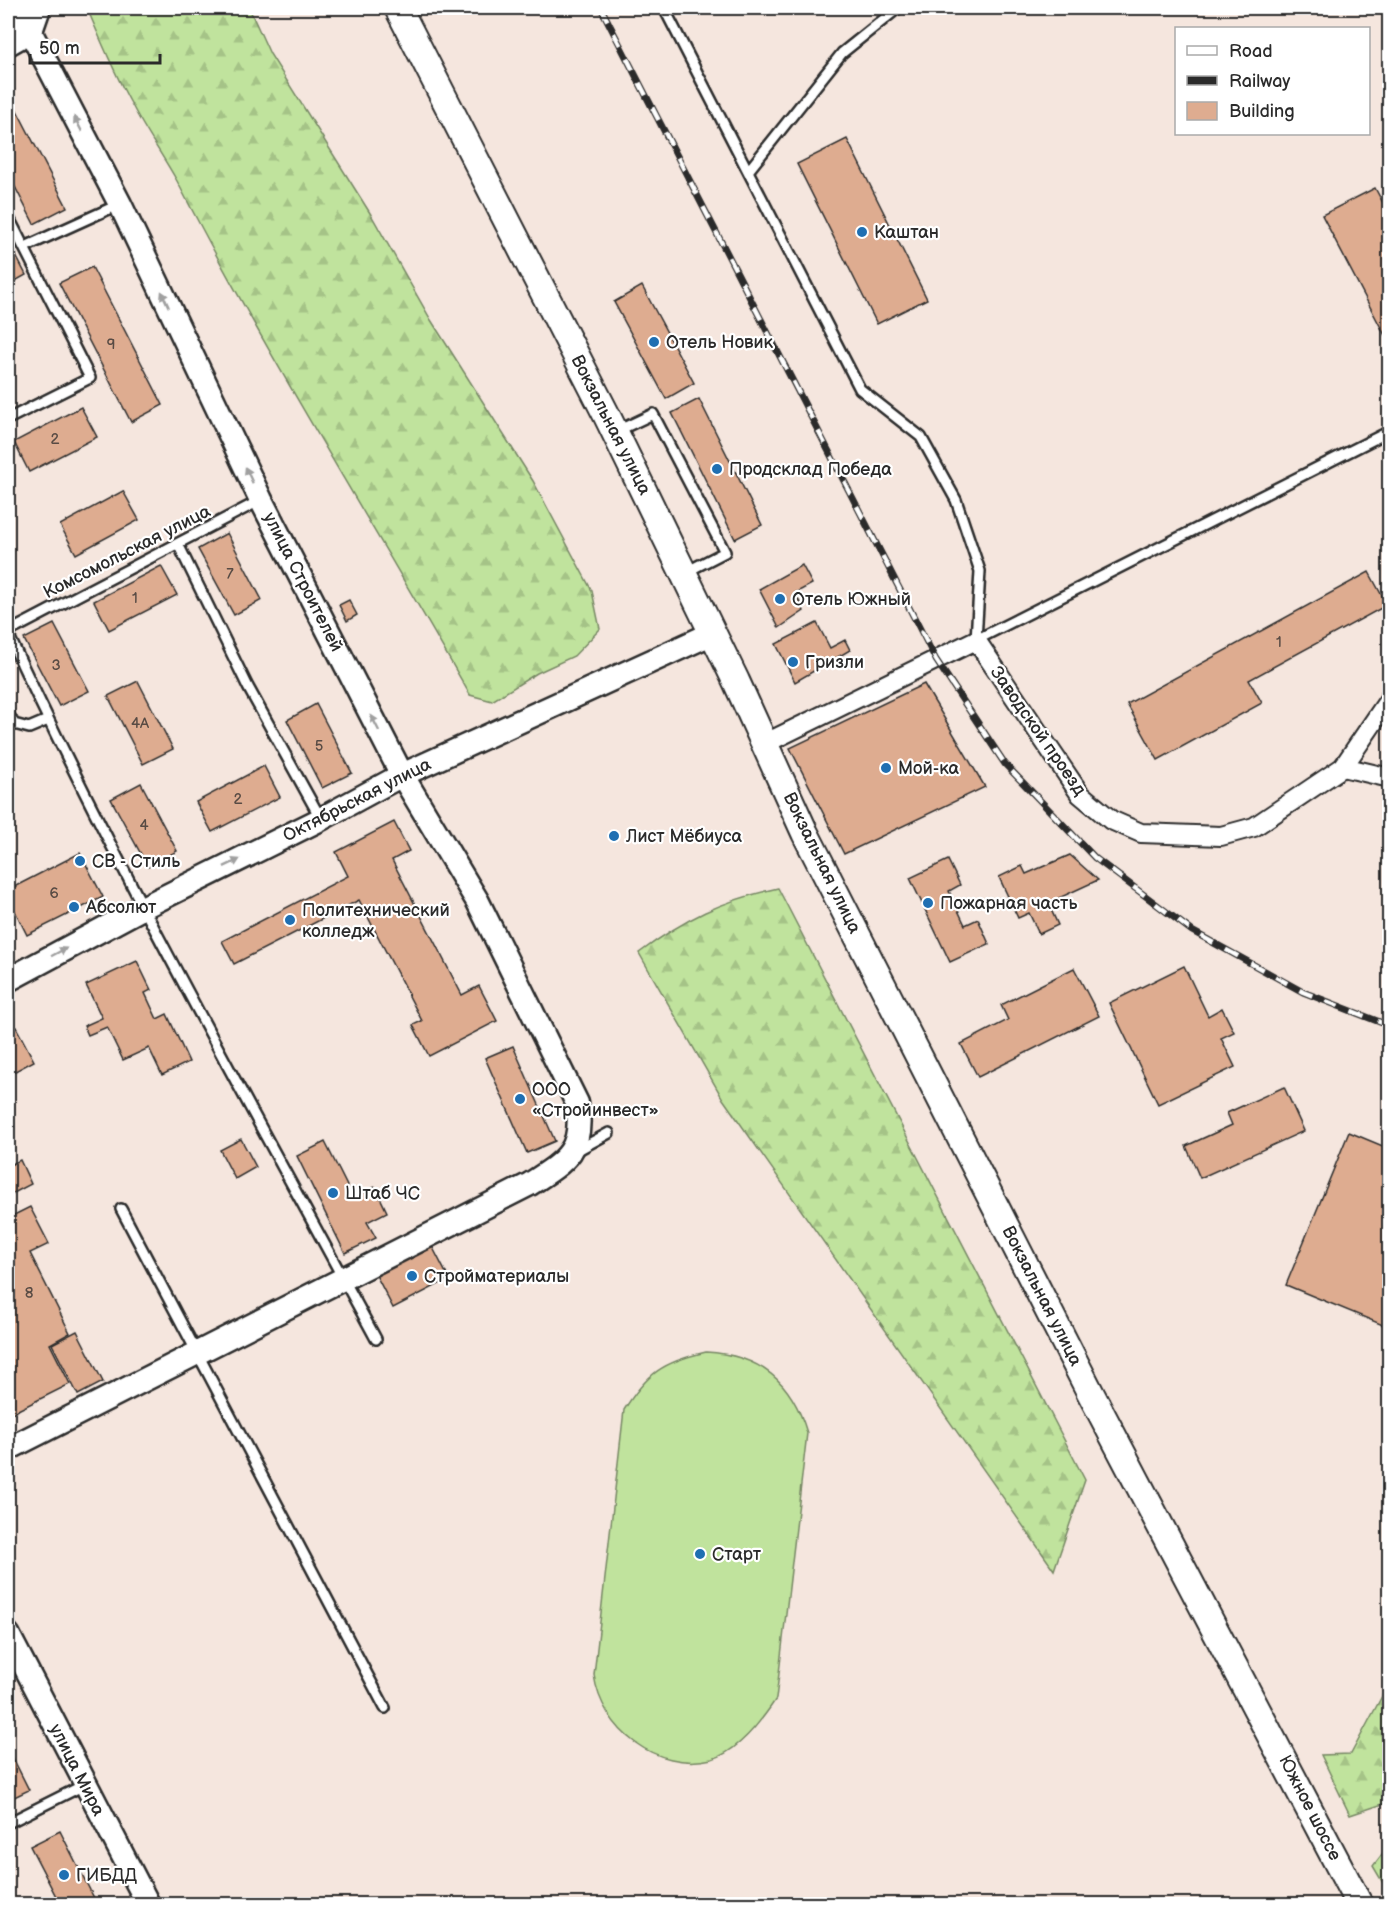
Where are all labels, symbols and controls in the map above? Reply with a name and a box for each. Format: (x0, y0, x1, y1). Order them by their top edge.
scale bar (30, 27, 160, 65)
legend (1175, 27, 1370, 135)
text: 50 m (39, 38, 80, 59)
text: Road (1229, 41, 1273, 62)
text: Railway (1229, 71, 1291, 92)
text: Building (1229, 101, 1295, 122)
one-way arrow (73, 115, 83, 132)
place label: Каштан (874, 222, 939, 243)
marker: Каштан (855, 225, 869, 239)
one-way arrow (160, 290, 169, 307)
place label: Отель Новик (666, 332, 774, 353)
house number: 9 (107, 335, 115, 354)
marker: Отель Новик (647, 335, 661, 349)
street label: Вокзальная улица (567, 351, 656, 499)
house number: 2 (51, 430, 60, 449)
place label: Продсклад Победа (729, 459, 892, 480)
marker: Продсклад Победа (710, 462, 724, 476)
one-way arrow (244, 466, 253, 483)
street label: Комсомольская улица (40, 501, 214, 603)
street label: улица Строителей (259, 509, 347, 655)
house number: 7 (226, 565, 234, 584)
house number: 1 (132, 589, 138, 608)
place label: Отель Южный (792, 589, 911, 610)
marker: Отель Южный (773, 592, 787, 606)
house number: 1 (1276, 633, 1282, 652)
place label: Гризли (805, 652, 864, 673)
marker: Гризли (786, 655, 800, 669)
house number: 3 (51, 656, 61, 675)
street label: Заводской проезд (986, 662, 1090, 800)
house number: 4А (131, 714, 150, 733)
one-way arrow (371, 714, 381, 732)
house number: 5 (315, 737, 323, 756)
street label: Октябрьская улица (280, 753, 435, 846)
place label: Мой-ка (898, 758, 960, 779)
marker: Мой-ка (879, 761, 893, 775)
street label: Вокзальная улица (779, 789, 865, 937)
house number: 2 (234, 790, 243, 809)
house number: 4 (139, 816, 149, 835)
place label: Лист Мёбиуса (625, 826, 743, 847)
marker: Лист Мёбиуса (607, 829, 621, 843)
place label: СВ - Стиль (92, 851, 180, 872)
marker: СВ - Стиль (73, 854, 87, 868)
one-way arrow (224, 858, 241, 867)
house number: 6 (49, 884, 59, 903)
place label: Пожарная часть (940, 893, 1077, 914)
marker: Пожарная часть (921, 896, 935, 910)
place label: Абсолют (85, 897, 157, 918)
marker: Абсолют (67, 900, 81, 914)
place label: Политехнический колледж (302, 900, 450, 942)
marker: Политехнический колледж (283, 913, 297, 927)
one-way arrow (51, 947, 68, 957)
place label: ООО «Стройинвест» (532, 1079, 659, 1121)
marker: ООО «Стройинвест» (513, 1092, 527, 1106)
place label: Штаб ЧС (345, 1183, 420, 1204)
marker: Штаб ЧС (326, 1186, 340, 1200)
street label: Вокзальная улица (998, 1222, 1087, 1370)
place label: Стройматериалы (424, 1266, 569, 1287)
marker: Стройматериалы (405, 1269, 419, 1283)
house number: 8 (25, 1284, 34, 1303)
place label: Старт (712, 1544, 762, 1565)
marker: Старт (693, 1547, 707, 1561)
street label: улица Мира (45, 1720, 109, 1820)
street label: Южное шоссе (1274, 1752, 1346, 1864)
place label: ГИБДД (76, 1865, 137, 1886)
marker: ГИБДД (57, 1868, 71, 1882)

